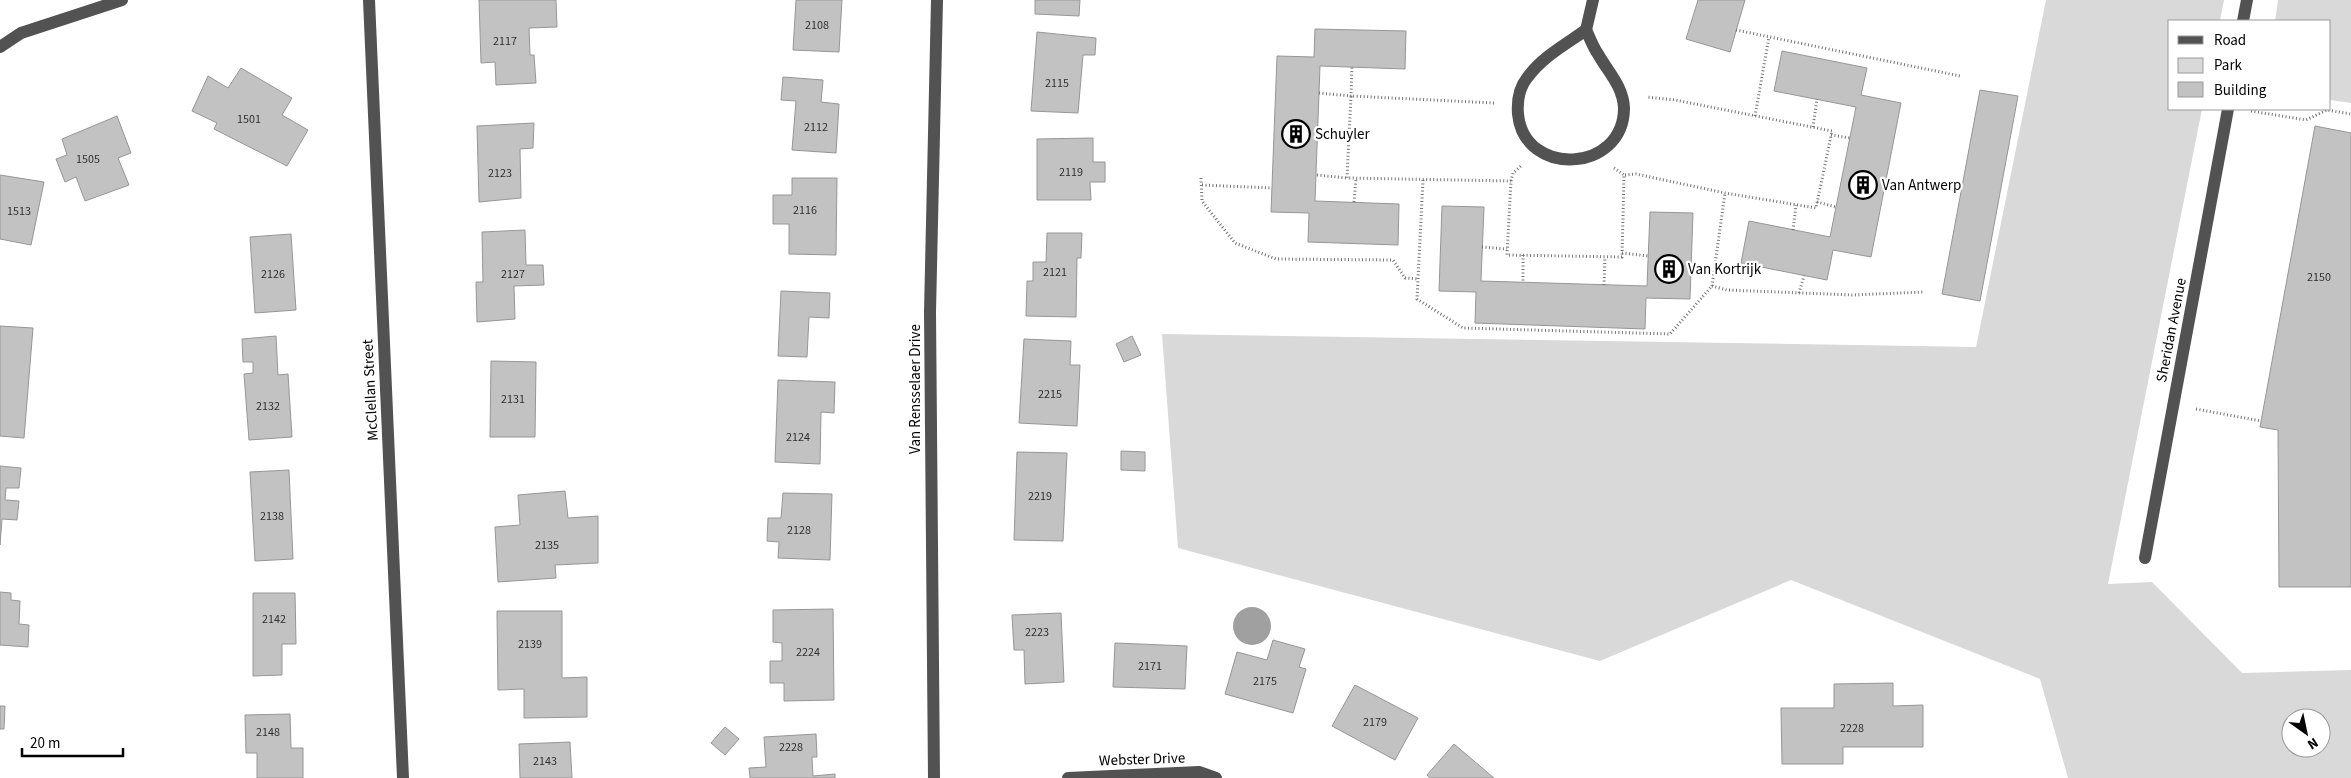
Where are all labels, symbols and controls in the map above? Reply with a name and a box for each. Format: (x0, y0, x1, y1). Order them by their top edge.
house number: 2108 (805, 17, 829, 34)
legend (2168, 20, 2331, 110)
text: Road (2214, 30, 2246, 51)
house number: 2117 (493, 33, 517, 50)
text: Park (2214, 55, 2243, 76)
house number: 2115 (1045, 75, 1069, 92)
text: Building (2214, 80, 2267, 101)
house number: 1501 (237, 111, 261, 128)
house number: 2112 (804, 119, 828, 136)
building icon: Schuyler (1281, 119, 1311, 149)
place label: Schuyler (1315, 124, 1370, 145)
house number: 1505 (76, 151, 100, 168)
house number: 2119 (1059, 164, 1083, 181)
house number: 2123 (488, 165, 512, 182)
building icon: Van Antwerp (1848, 170, 1878, 200)
place label: Van Antwerp (1882, 175, 1961, 196)
house number: 2116 (793, 202, 817, 219)
house number: 1513 (7, 203, 31, 220)
building icon: Van Kortrijk (1654, 254, 1684, 284)
place label: Van Kortrijk (1688, 259, 1762, 280)
house number: 2121 (1043, 264, 1067, 281)
house number: 2126 (261, 266, 285, 283)
house number: 2127 (501, 266, 525, 283)
house number: 2150 (2307, 269, 2331, 286)
street label: Sheridan Avenue (2151, 276, 2192, 384)
street label: Van Rensselaer Drive (905, 324, 926, 454)
street label: McClellan Street (357, 339, 384, 441)
house number: 2215 (1038, 386, 1062, 403)
house number: 2131 (501, 391, 525, 408)
house number: 2132 (256, 398, 280, 415)
house number: 2124 (786, 429, 810, 446)
house number: 2219 (1028, 488, 1052, 505)
house number: 2138 (260, 508, 284, 525)
house number: 2128 (787, 522, 811, 539)
house number: 2135 (535, 537, 559, 554)
house number: 2142 (262, 611, 286, 628)
house number: 2223 (1025, 624, 1049, 641)
house number: 2139 (518, 636, 542, 653)
house number: 2224 (796, 644, 820, 661)
house number: 2171 (1138, 658, 1162, 675)
house number: 2175 (1253, 673, 1277, 690)
north arrow (2281, 708, 2331, 758)
house number: 2179 (1363, 714, 1387, 731)
house number: 2228 (1840, 720, 1864, 737)
house number: 2148 (256, 724, 280, 741)
scale bar (22, 726, 124, 758)
text: N (2303, 732, 2322, 754)
text: 20 m (30, 733, 60, 754)
house number: 2228 (779, 739, 803, 756)
street label: Webster Drive (1098, 747, 1186, 772)
house number: 2143 (533, 753, 557, 770)

